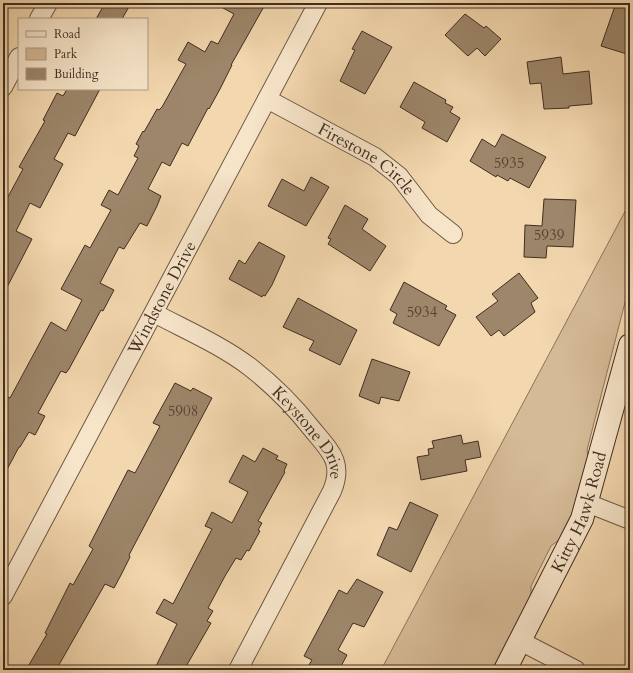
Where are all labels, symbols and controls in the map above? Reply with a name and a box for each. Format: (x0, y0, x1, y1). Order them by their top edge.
legend (18, 18, 148, 90)
text: Road (54, 26, 81, 42)
text: Park (54, 46, 78, 62)
text: Building (54, 66, 99, 82)
street label: Firestone Circle (314, 118, 421, 200)
house number: 5935 (494, 153, 524, 173)
house number: 5939 (534, 225, 565, 245)
street label: Windstone Drive (122, 237, 202, 360)
house number: 5934 (407, 302, 438, 322)
street label: Keystone Drive (267, 381, 348, 481)
house number: 5908 (168, 401, 198, 421)
street label: Kitty Hawk Road (546, 449, 612, 577)

